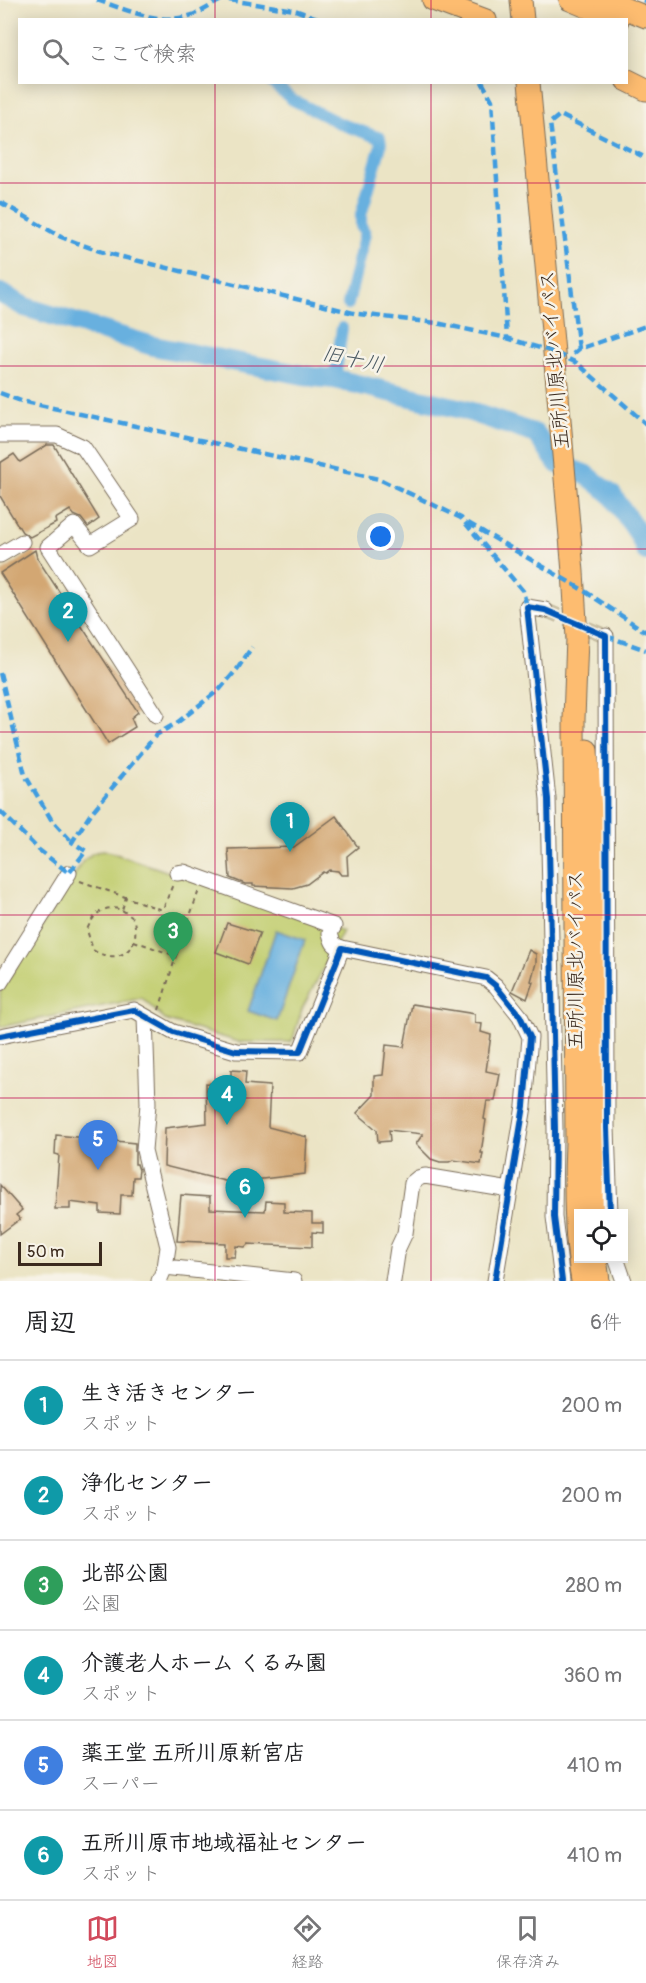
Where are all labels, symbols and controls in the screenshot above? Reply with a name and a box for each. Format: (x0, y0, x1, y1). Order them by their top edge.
search box (18, 18, 628, 84)
icon: search (39, 35, 72, 68)
text: ここで検索 (87, 40, 197, 68)
street label: 五所川原北バイパス (534, 269, 575, 451)
water label: 旧十川 (319, 340, 387, 379)
your location (366, 522, 395, 551)
pin: 2 (48, 592, 88, 642)
pin: 1 (270, 802, 310, 852)
street label: 五所川原北バイパス (563, 870, 588, 1050)
pin: 3 (154, 912, 192, 962)
pin: 4 (208, 1076, 246, 1125)
pin: 5 (78, 1120, 118, 1170)
pin: 6 (226, 1168, 264, 1218)
map controls (574, 1209, 628, 1263)
button: locate (574, 1209, 628, 1263)
scale bar (18, 1239, 102, 1266)
text: 50 m (27, 1242, 64, 1262)
text: 周辺 (24, 1307, 76, 1339)
text: 6件 (590, 1310, 622, 1335)
text: 生き活きセンター (81, 1379, 257, 1407)
text: 1 (40, 1393, 47, 1418)
text: 200 m (561, 1393, 622, 1418)
text: スポット (81, 1411, 161, 1436)
text: 浄化センター (81, 1469, 213, 1497)
text: 2 (38, 1483, 49, 1508)
text: 200 m (561, 1483, 622, 1508)
text: スポット (81, 1501, 161, 1526)
text: 北部公園 (81, 1559, 169, 1587)
text: 3 (38, 1573, 49, 1598)
text: 280 m (565, 1573, 622, 1598)
text: 公園 (81, 1591, 121, 1616)
text: 介護老人ホーム くるみ園 (81, 1649, 327, 1677)
text: 4 (38, 1663, 49, 1688)
text: 360 m (563, 1663, 622, 1688)
text: スポット (81, 1681, 161, 1706)
text: 薬王堂 五所川原新宮店 (81, 1739, 306, 1767)
text: 5 (38, 1753, 49, 1778)
text: 410 m (567, 1753, 622, 1778)
text: スーパー (81, 1771, 160, 1796)
text: 五所川原市地域福祉センター (81, 1829, 367, 1857)
text: 6 (38, 1843, 49, 1868)
text: 410 m (567, 1843, 622, 1868)
text: スポット (81, 1861, 161, 1886)
tab: 地図 (86, 1912, 119, 1972)
tab: 経路 (291, 1912, 324, 1972)
tab: 保存済み (496, 1912, 560, 1972)

